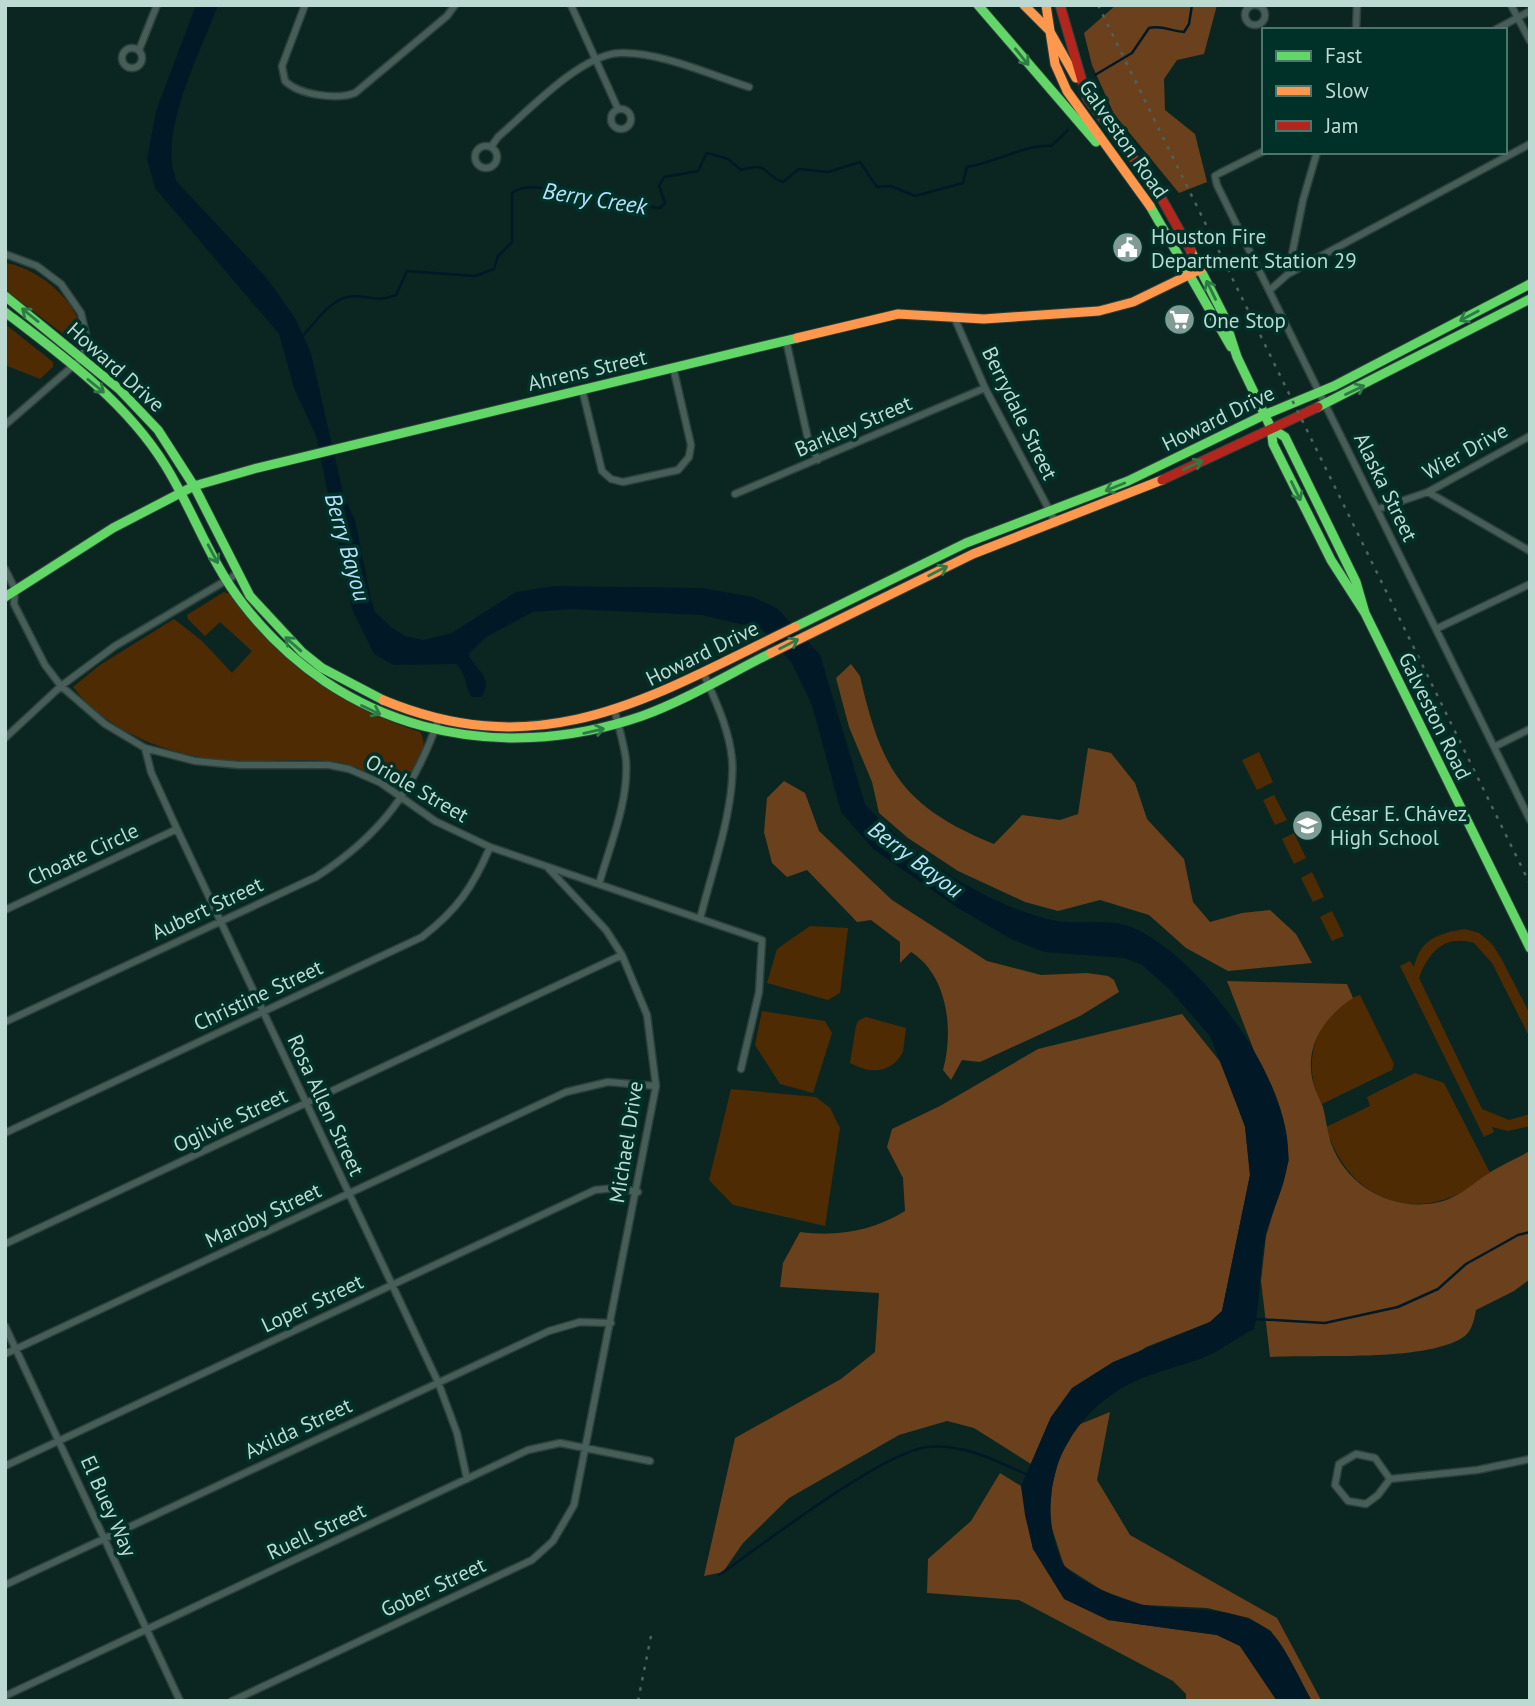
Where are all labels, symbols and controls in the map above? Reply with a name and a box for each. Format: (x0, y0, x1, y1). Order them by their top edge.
legend (1262, 28, 1507, 154)
text: Fast (1325, 42, 1362, 69)
one-way arrow (1015, 48, 1030, 66)
street label: Galveston Road (1073, 75, 1175, 203)
text: Slow (1325, 77, 1369, 104)
text: Jam (1324, 112, 1359, 139)
water label: Berry Creek (541, 175, 651, 221)
place label: Houston Fire Department Station 29 (1151, 223, 1357, 274)
public building icon: Houston Fire Department Station 29 (1111, 231, 1145, 265)
one-way arrow (1204, 280, 1218, 301)
supermarket icon: One Stop (1163, 303, 1197, 337)
one-way arrow (21, 307, 39, 323)
place label: One Stop (1203, 307, 1286, 334)
one-way arrow (1459, 310, 1480, 323)
street label: Howard Drive (62, 316, 170, 418)
street label: Berrydale Street (976, 342, 1064, 484)
street label: Ahrens Street (525, 343, 649, 397)
one-way arrow (86, 379, 104, 394)
street label: Howard Drive (1157, 379, 1279, 457)
one-way arrow (1344, 382, 1365, 396)
street label: Barkley Street (790, 389, 916, 463)
street label: Wier Drive (1418, 417, 1512, 485)
street label: Alaska Street (1348, 428, 1424, 546)
one-way arrow (1182, 458, 1203, 471)
one-way arrow (1289, 480, 1303, 501)
one-way arrow (1104, 481, 1126, 494)
water label: Berry Bayou (319, 490, 377, 605)
one-way arrow (207, 543, 220, 564)
one-way arrow (927, 564, 948, 578)
street label: Howard Drive (641, 614, 763, 692)
one-way arrow (285, 635, 302, 652)
one-way arrow (778, 637, 799, 651)
street label: Galveston Road (1393, 648, 1477, 784)
one-way arrow (361, 704, 382, 717)
one-way arrow (582, 723, 605, 737)
street label: Oriole Street (361, 748, 473, 828)
place label: César E. Chávez High School (1330, 800, 1467, 851)
school or university icon: César E. Chávez High School (1290, 808, 1324, 842)
water label: Berry Bayou (863, 814, 969, 904)
street label: Choate Circle (23, 817, 143, 891)
street label: Aubert Street (147, 870, 267, 946)
street label: Christine Street (189, 953, 327, 1037)
street label: Rosa Allen Street (281, 1030, 371, 1180)
street label: Michael Drive (603, 1079, 649, 1205)
street label: Ogilvie Street (169, 1082, 291, 1158)
street label: Maroby Street (201, 1176, 325, 1254)
street label: Loper Street (257, 1268, 367, 1338)
street label: Axilda Street (240, 1391, 356, 1465)
street label: El Buey Way (75, 1451, 143, 1561)
street label: Ruell Street (262, 1496, 370, 1566)
street label: Gober Street (376, 1551, 490, 1623)

